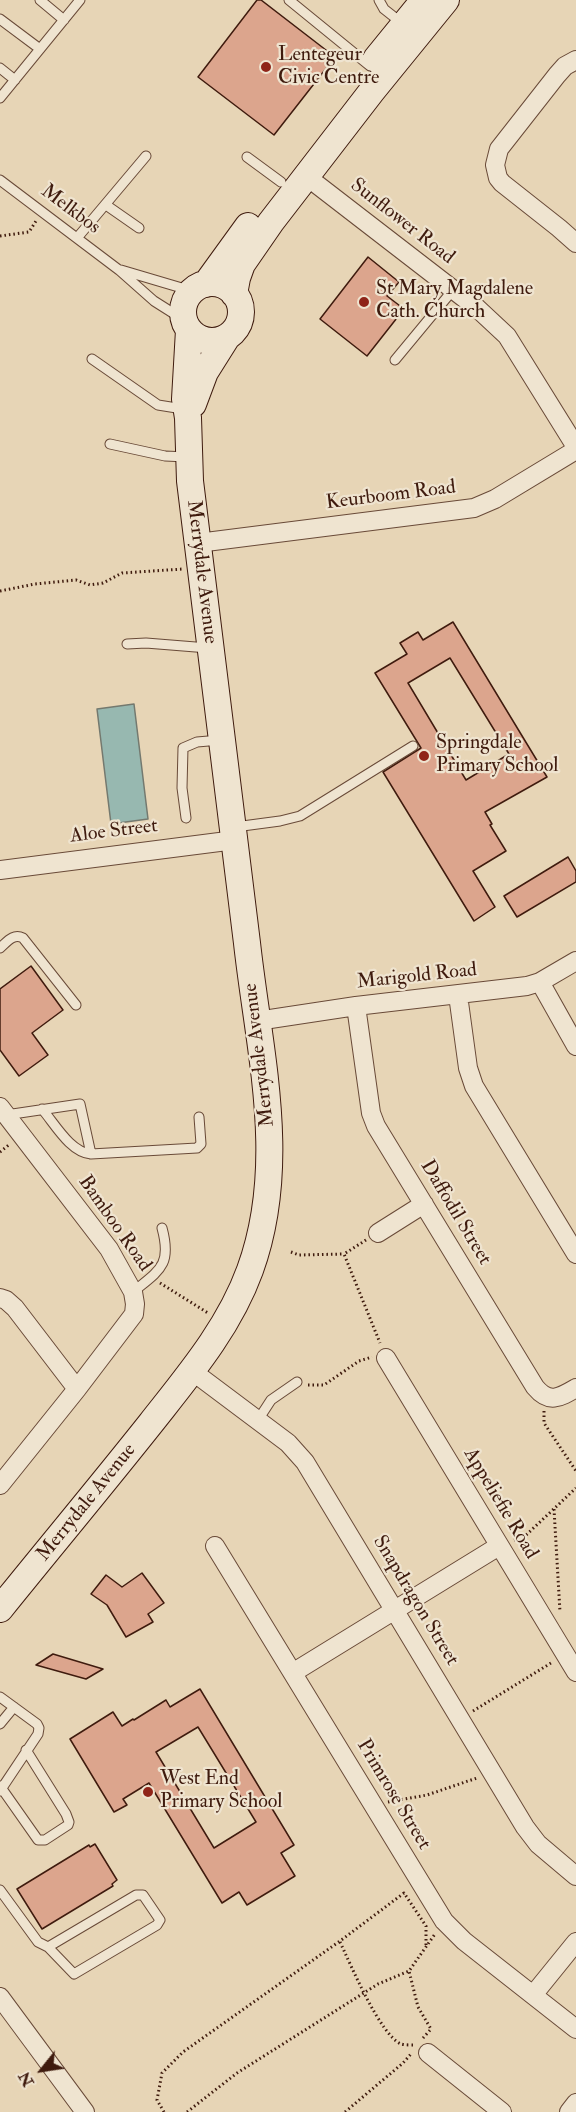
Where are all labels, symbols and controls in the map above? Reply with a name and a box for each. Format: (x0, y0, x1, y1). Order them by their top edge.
place label: Lentegeur Civic Centre (278, 44, 379, 91)
marker: Lentegeur Civic Centre (259, 60, 273, 74)
street label: Sunflower Road (345, 174, 459, 270)
street label: Melkbos (36, 180, 104, 240)
place label: St Mary Magdalene Cath. Church (376, 278, 533, 325)
marker: St Mary Magdalene Cath. Church (357, 295, 371, 309)
street label: Keurboom Road (325, 476, 457, 516)
street label: Merrydale Avenue (180, 499, 222, 645)
place label: Springdale Primary School (436, 732, 558, 779)
marker: Springdale Primary School (417, 749, 431, 763)
street label: Aloe Street (69, 815, 159, 849)
street label: Marigold Road (356, 959, 478, 995)
street label: Merrydale Avenue (239, 982, 281, 1128)
street label: Daffodil Street (414, 1156, 496, 1270)
street label: Bamboo Road (72, 1171, 156, 1277)
street label: Merrydale Avenue (32, 1439, 142, 1567)
street label: Appeliefie Road (457, 1444, 543, 1564)
street label: Snapdragon Street (367, 1532, 463, 1670)
street label: Primrose Street (351, 1735, 435, 1855)
place label: West End Primary School (160, 1768, 282, 1815)
marker: West End Primary School (141, 1785, 155, 1799)
north arrow (12, 2040, 72, 2100)
text: N (14, 2068, 39, 2090)

